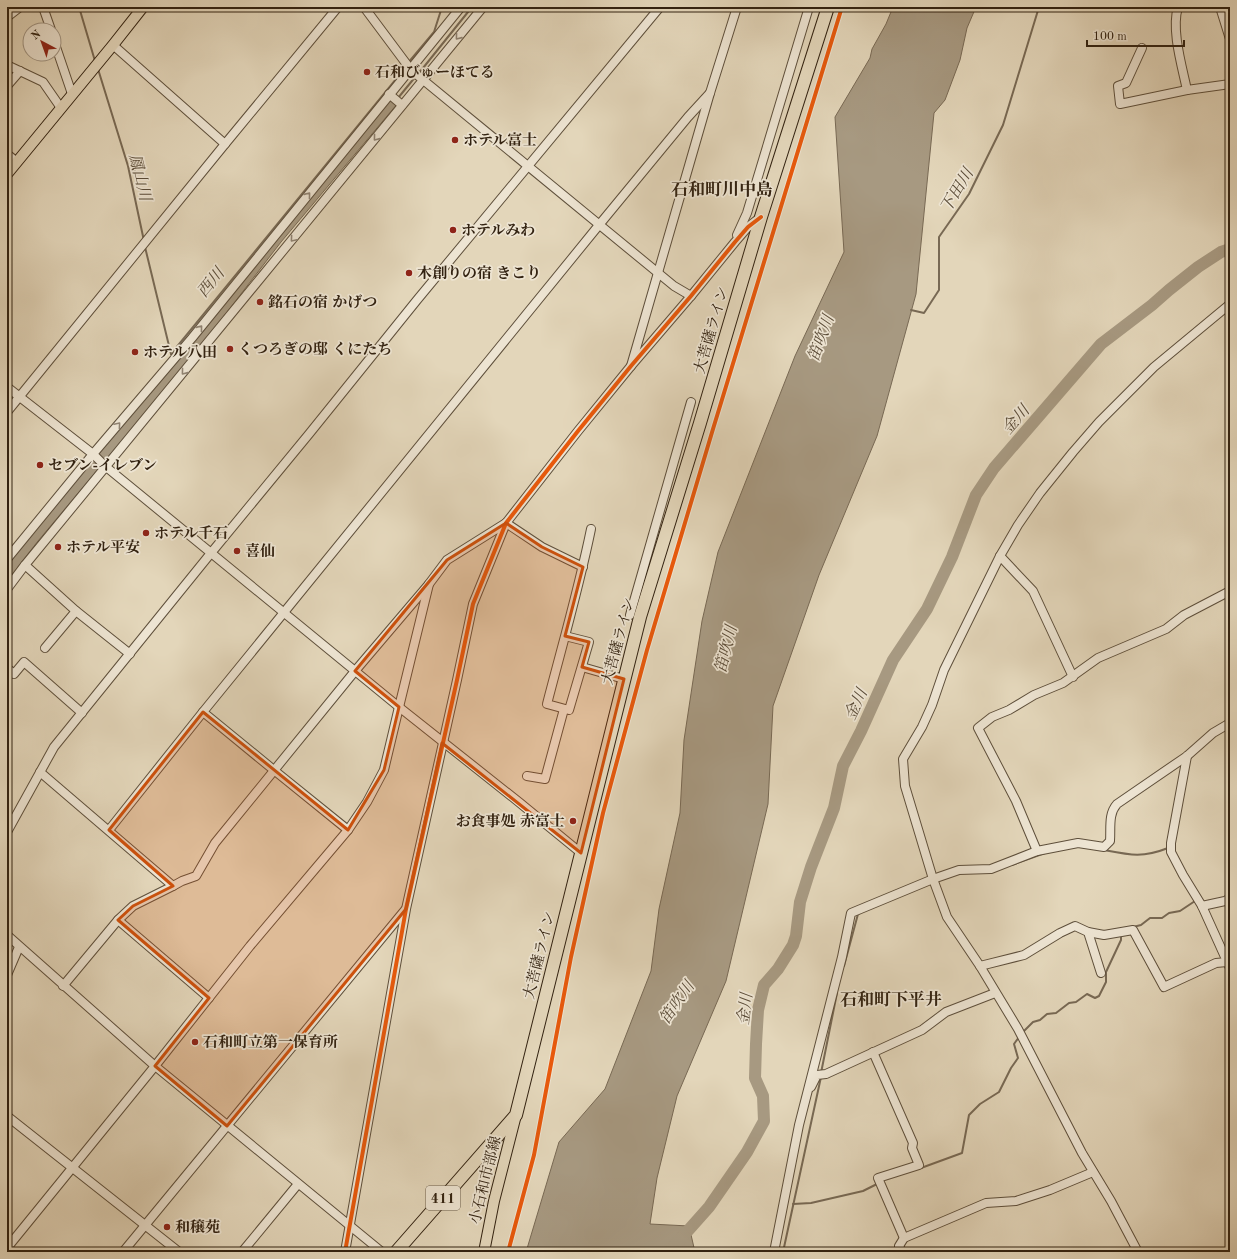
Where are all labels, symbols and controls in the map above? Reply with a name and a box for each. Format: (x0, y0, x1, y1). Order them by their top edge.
north arrow (22, 22, 62, 62)
scale bar (1087, 22, 1184, 48)
text: N (30, 28, 44, 42)
text: 100 m (1093, 31, 1127, 43)
one-way arrow (455, 33, 462, 40)
place label: 石和びゅーほてる (375, 64, 495, 81)
marker: 石和びゅーほてる (362, 67, 372, 77)
place label: ホテル富士 (463, 132, 537, 149)
one-way arrow (373, 133, 380, 140)
marker: ホテル富士 (450, 135, 460, 145)
water label: 鳳山川 (125, 152, 155, 205)
water label: 下田川 (937, 164, 978, 216)
district label: 石和町川中島 (671, 180, 773, 199)
one-way arrow (304, 192, 311, 199)
place label: ホテルみわ (461, 222, 535, 239)
marker: ホテルみわ (448, 225, 458, 235)
one-way arrow (291, 234, 298, 241)
water label: 西川 (194, 263, 229, 301)
place label: 木創りの宿 きこり (417, 265, 541, 282)
marker: 木創りの宿 きこり (404, 268, 414, 278)
street label: 大菩薩ライン (691, 285, 732, 376)
place label: 銘石の宿 かげつ (268, 294, 377, 311)
marker: 銘石の宿 かげつ (255, 297, 265, 307)
water label: 笛吹川 (804, 311, 838, 364)
one-way arrow (195, 325, 202, 333)
place label: くつろぎの邸 くにたち (238, 341, 392, 358)
place label: ホテル八田 (143, 344, 217, 361)
marker: くつろぎの邸 くにたち (225, 344, 235, 354)
marker: ホテル八田 (130, 347, 140, 357)
one-way arrow (182, 367, 189, 374)
water label: 金川 (998, 400, 1034, 438)
one-way arrow (114, 422, 121, 429)
place label: セブン-イレブン (48, 457, 157, 474)
marker: セブン-イレブン (35, 460, 45, 470)
place label: ホテル千石 (154, 525, 228, 542)
marker: ホテル千石 (141, 528, 151, 538)
place label: ホテル平安 (66, 539, 140, 556)
marker: ホテル平安 (53, 542, 63, 552)
place label: 喜仙 (245, 543, 275, 560)
marker: 喜仙 (232, 546, 242, 556)
street label: 大菩薩ライン (599, 596, 638, 687)
water label: 笛吹川 (711, 622, 741, 675)
water label: 金川 (841, 684, 872, 723)
place label: お食事処 赤富士 (456, 813, 565, 830)
marker: お食事処 赤富士 (568, 816, 578, 826)
street label: 大菩薩ライン (520, 910, 559, 1001)
water label: 笛吹川 (656, 976, 699, 1027)
water label: 金川 (734, 990, 756, 1026)
district label: 石和町下平井 (840, 990, 942, 1009)
place label: 石和町立第一保育所 (203, 1034, 338, 1051)
marker: 石和町立第一保育所 (190, 1037, 200, 1047)
street label: 小石和市部線 (466, 1134, 505, 1226)
road number: 411 (426, 1186, 460, 1210)
place label: 和穣苑 (175, 1219, 220, 1236)
marker: 和穣苑 (162, 1222, 172, 1232)

